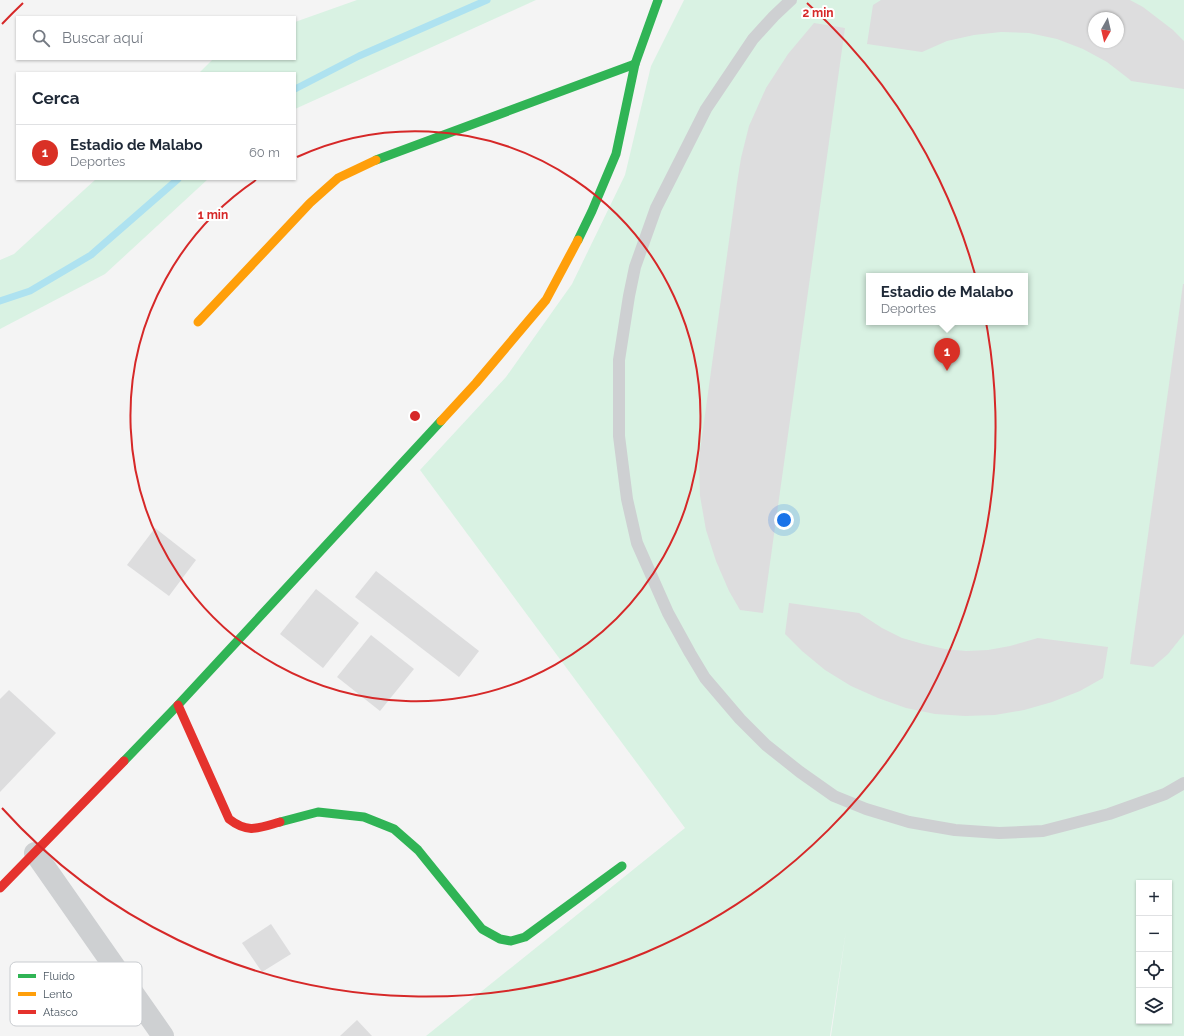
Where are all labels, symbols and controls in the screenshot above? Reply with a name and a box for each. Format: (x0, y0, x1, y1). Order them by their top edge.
text: 2 min (802, 6, 834, 20)
north arrow (1088, 12, 1124, 48)
search box (16, 16, 296, 60)
icon: search (30, 27, 52, 49)
text: Buscar aquí (62, 29, 143, 47)
text: Cerca (32, 88, 80, 108)
text: Estadio de Malabo (70, 136, 203, 154)
text: 1 (42, 145, 48, 160)
text: 60 m (249, 145, 280, 160)
text: Deportes (70, 154, 125, 169)
text: 1 min (198, 208, 228, 222)
popup (866, 273, 1028, 325)
text: Estadio de Malabo (881, 283, 1013, 301)
text: Deportes (881, 301, 936, 316)
pin: 1 (934, 338, 960, 371)
centre of rings (408, 409, 422, 423)
your location (774, 510, 794, 530)
map controls (1136, 880, 1172, 1024)
button: + (1136, 880, 1172, 916)
button: − (1136, 916, 1172, 952)
button: locate (1136, 952, 1172, 988)
legend (10, 962, 142, 1026)
text: Fluido (43, 970, 75, 983)
text: Lento (43, 988, 73, 1001)
button: layers (1136, 988, 1172, 1024)
text: Atasco (43, 1006, 78, 1019)

